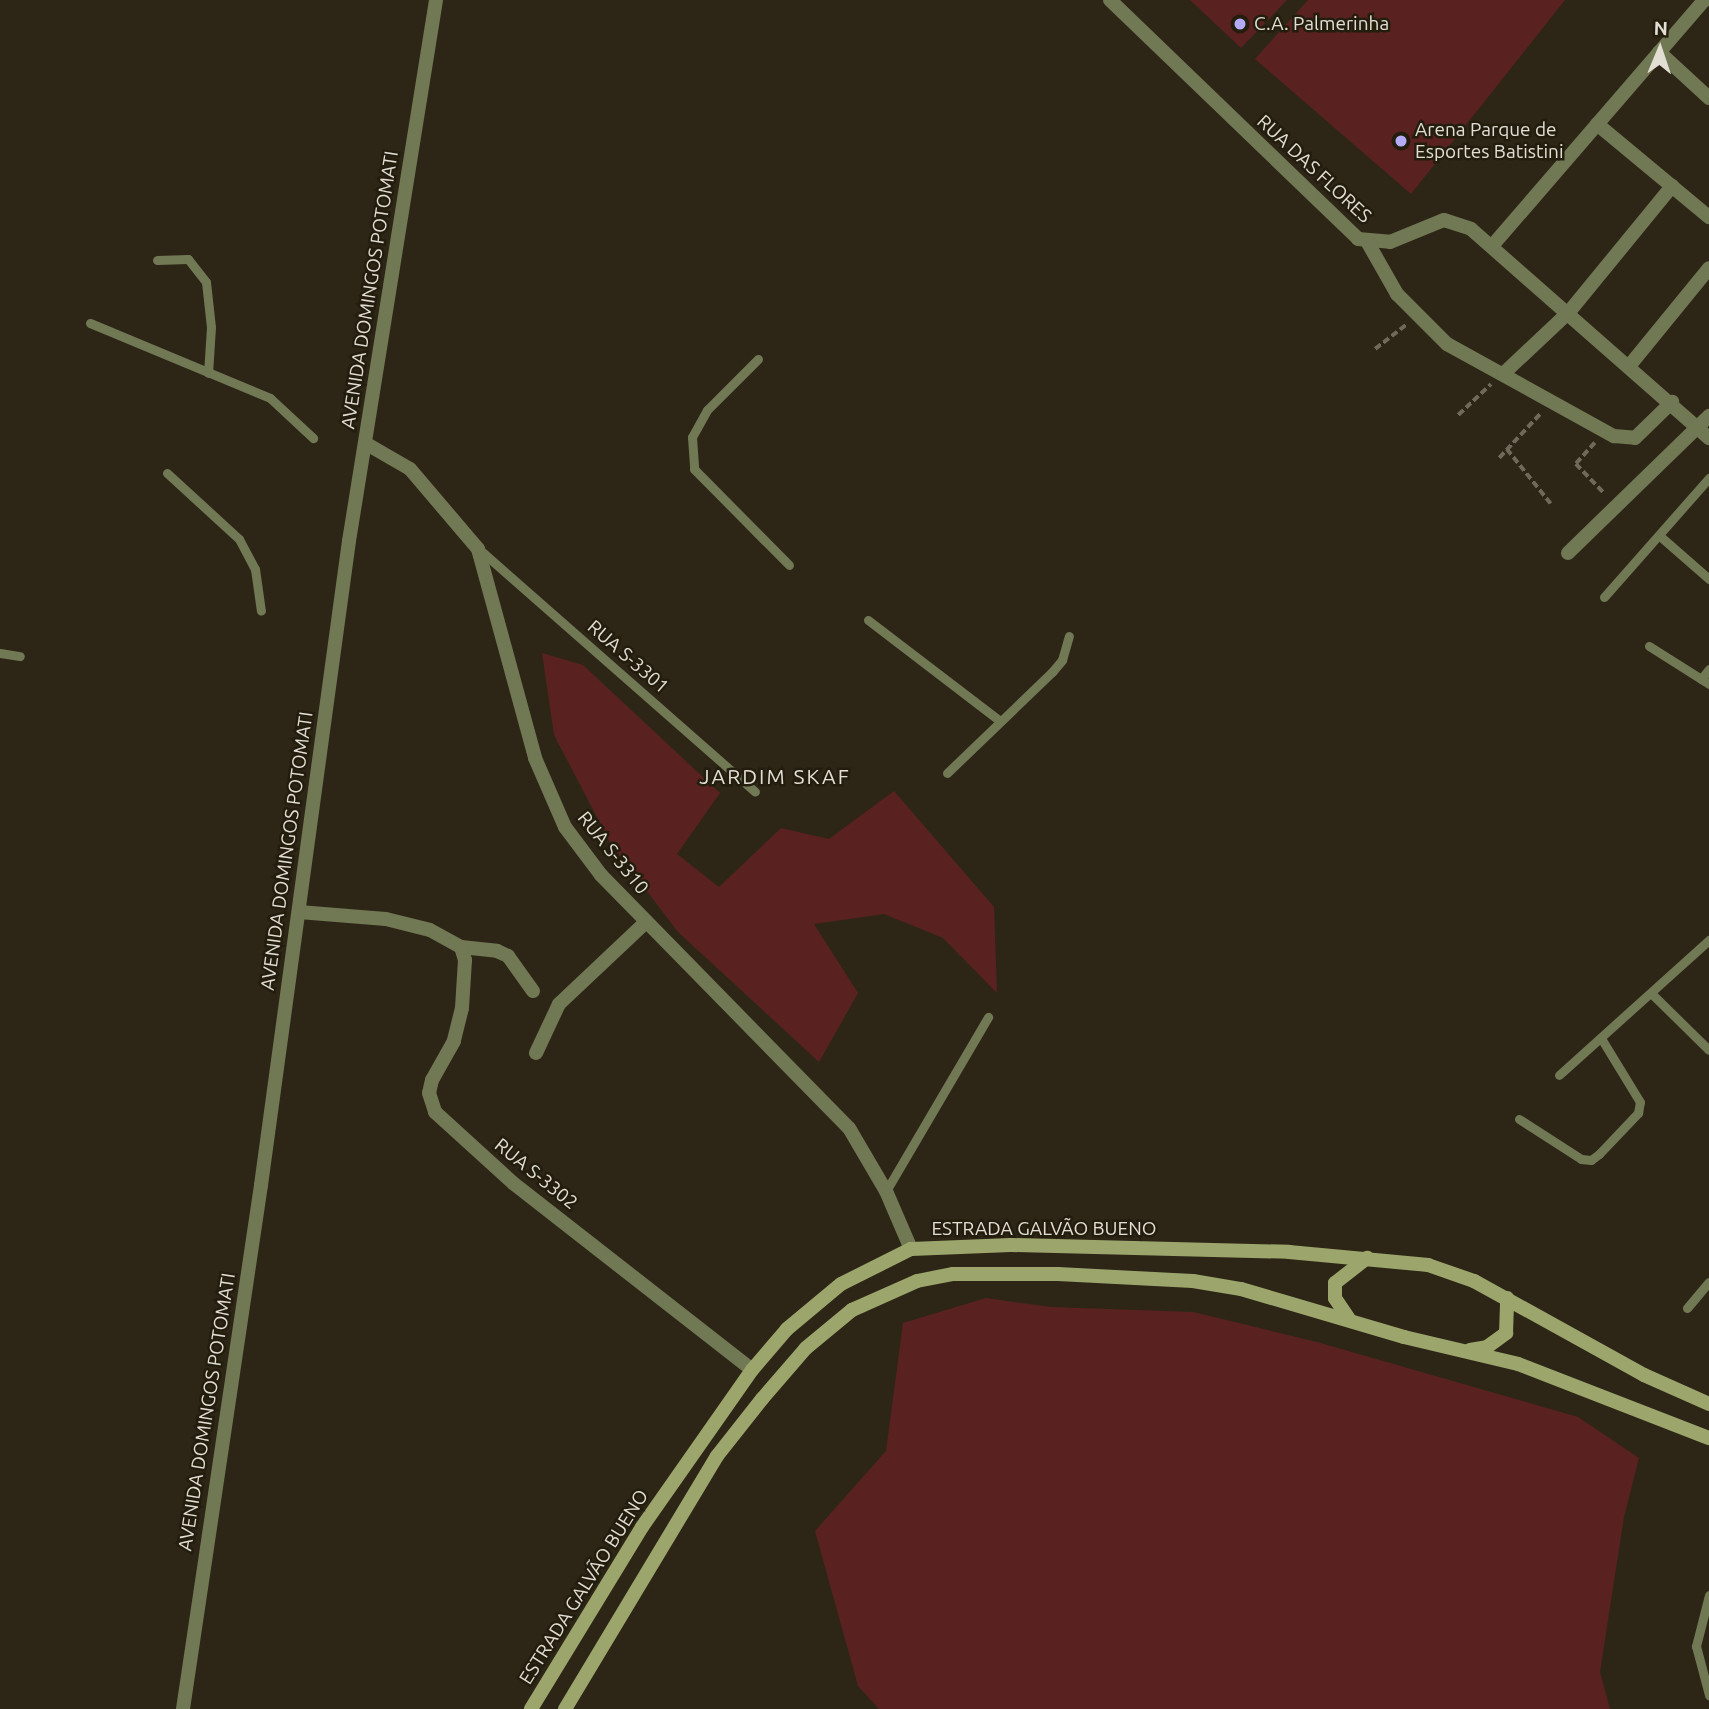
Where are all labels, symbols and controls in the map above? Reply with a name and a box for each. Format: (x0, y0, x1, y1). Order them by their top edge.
place label: C.A. Palmerinha (1254, 13, 1389, 35)
north arrow (1625, 14, 1695, 84)
marker: C.A. Palmerinha (1232, 16, 1248, 32)
text: N (1653, 17, 1668, 39)
street label: RUA DAS FLORES (1252, 110, 1376, 228)
place label: Arena Parque de Esportes Batistini (1415, 119, 1564, 163)
marker: Arena Parque de Esportes Batistini (1393, 133, 1409, 149)
street label: AVENIDA DOMINGOS POTOMATI (337, 149, 403, 431)
street label: RUA S-3301 (583, 616, 673, 698)
street label: AVENIDA DOMINGOS POTOMATI (256, 710, 318, 992)
district label: JARDIM SKAF (701, 763, 849, 789)
street label: RUA S-3310 (573, 807, 653, 899)
street label: RUA S-3302 (490, 1134, 582, 1214)
street label: ESTRADA GALVÃO BUENO (931, 1218, 1157, 1240)
street label: AVENIDA DOMINGOS POTOMATI (174, 1271, 240, 1553)
street label: ESTRADA GALVÃO BUENO (515, 1486, 653, 1688)

